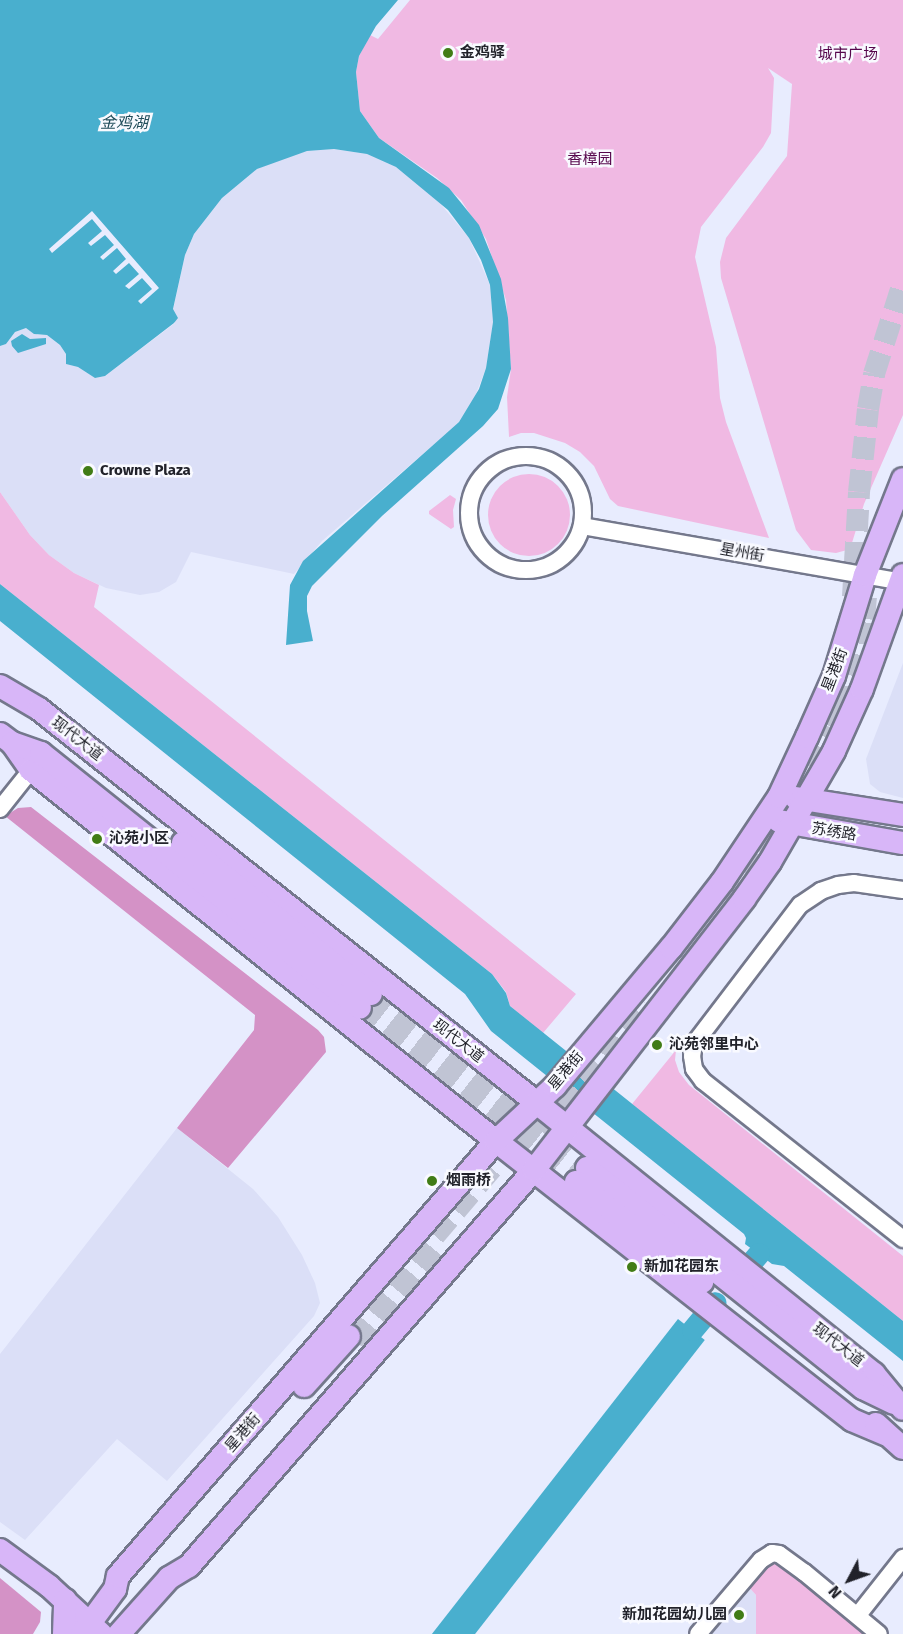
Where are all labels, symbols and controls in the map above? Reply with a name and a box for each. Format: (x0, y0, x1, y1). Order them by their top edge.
place label: 金鸡驿 (460, 44, 505, 62)
marker: 金鸡驿 (441, 46, 455, 60)
park label: 城市广场 (818, 46, 878, 64)
water label: 金鸡湖 (100, 113, 148, 133)
park label: 香樟园 (568, 151, 612, 169)
place label: Crowne Plaza (100, 462, 191, 480)
marker: Crowne Plaza (81, 464, 95, 478)
street label: 星州街 (718, 540, 766, 566)
street label: 星港街 (819, 646, 851, 694)
street label: 现代大道 (48, 713, 106, 765)
street label: 苏绣路 (810, 820, 858, 844)
place label: 沁苑小区 (109, 830, 169, 848)
marker: 沁苑小区 (90, 832, 104, 846)
street label: 现代大道 (429, 1015, 487, 1067)
place label: 沁苑邻里中心 (669, 1036, 759, 1054)
marker: 沁苑邻里中心 (650, 1038, 664, 1052)
street label: 星港街 (545, 1048, 587, 1094)
marker: 烟雨桥 (423, 1172, 441, 1190)
place label: 烟雨桥 (446, 1172, 491, 1190)
place label: 新加花园东 (644, 1258, 719, 1276)
marker: 新加花园东 (625, 1260, 639, 1274)
street label: 现代大道 (809, 1319, 867, 1371)
street label: 星港街 (221, 1410, 265, 1456)
north arrow (819, 1550, 879, 1610)
text: N (824, 1582, 846, 1602)
place label: 新加花园幼儿园 (622, 1606, 727, 1624)
marker: 新加花园幼儿园 (732, 1608, 746, 1622)

